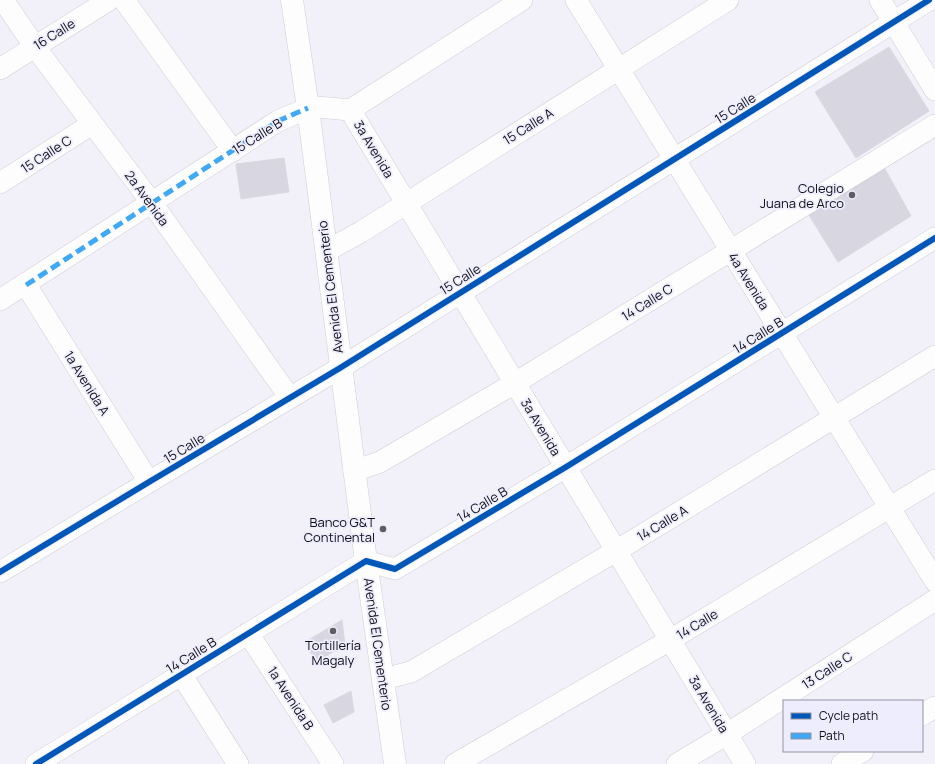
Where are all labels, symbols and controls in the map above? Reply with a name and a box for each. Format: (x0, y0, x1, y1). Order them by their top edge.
street label: 16 Calle (30, 14, 79, 54)
street label: 15 Calle (711, 88, 759, 128)
street label: 15 Calle A (499, 103, 557, 149)
street label: 15 Calle B (229, 114, 286, 158)
street label: 3a Avenida (350, 117, 398, 181)
street label: 15 Calle C (17, 131, 75, 177)
street label: 2a Avenida (121, 167, 173, 229)
place label: Colegio Juana de Arco (760, 179, 844, 212)
marker: Colegio Juana de Arco (847, 190, 857, 200)
street label: Avenida El Cementerio (313, 219, 347, 354)
street label: 4a Avenida (724, 249, 774, 313)
street label: 15 Calle (436, 259, 484, 299)
street label: 14 Calle C (618, 279, 676, 325)
street label: 14 Calle B (729, 312, 787, 357)
street label: 1a Avenida A (60, 347, 114, 419)
street label: 3a Avenida (517, 395, 565, 459)
street label: 15 Calle (160, 428, 208, 467)
street label: 14 Calle B (453, 482, 511, 526)
street label: 14 Calle A (633, 501, 691, 545)
place label: Banco G&T Continental (304, 513, 375, 546)
marker: Banco G&T Continental (378, 524, 388, 534)
street label: Avenida El Cementerio (360, 577, 396, 712)
street label: 14 Calle (673, 604, 721, 643)
marker: Tortillería Magaly (328, 626, 338, 636)
street label: 14 Calle B (162, 632, 220, 677)
place label: Tortillería Magaly (305, 636, 361, 669)
street label: 13 Calle C (798, 647, 856, 693)
street label: 1a Avenida B (264, 663, 318, 733)
street label: 3a Avenida (685, 672, 733, 736)
legend (783, 700, 923, 752)
text: Cycle path (819, 707, 878, 724)
text: Path (819, 727, 845, 744)

